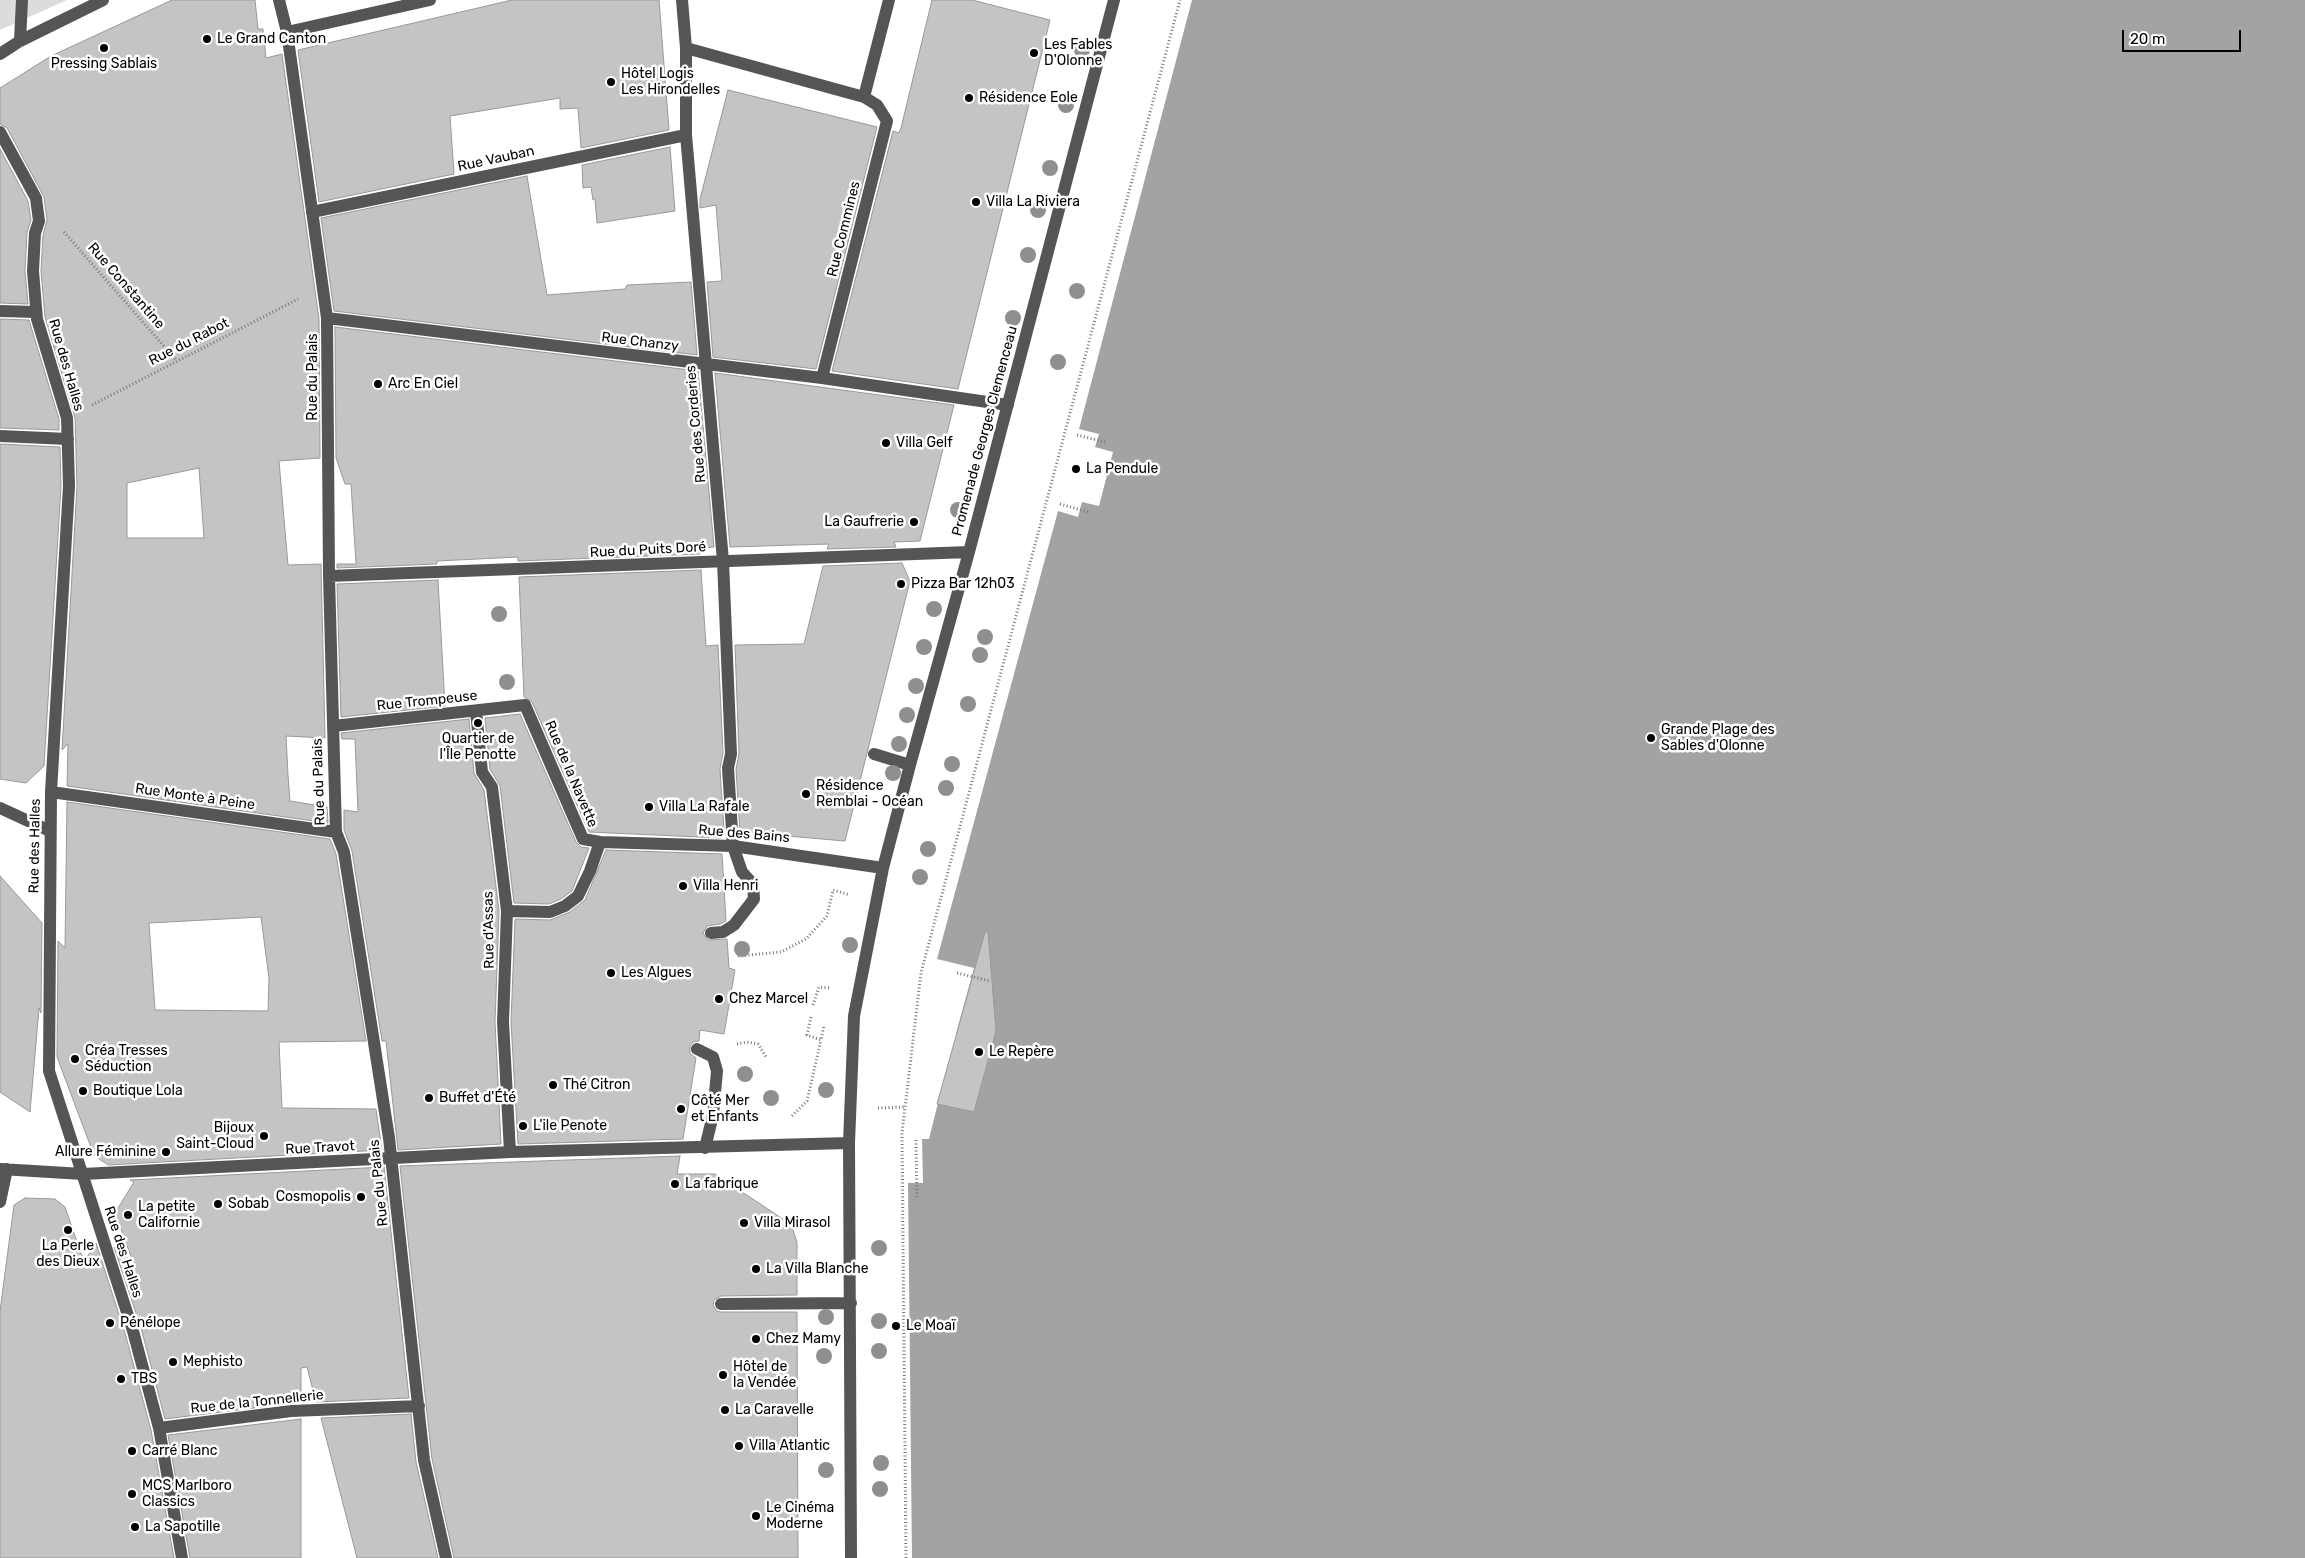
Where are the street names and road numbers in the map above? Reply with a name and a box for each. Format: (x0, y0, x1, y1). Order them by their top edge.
street label: Rue Vauban (456, 143, 536, 175)
street label: Rue Commines (824, 179, 864, 279)
street label: Rue Constantine (84, 240, 168, 332)
street label: Rue du Rabot (146, 315, 232, 369)
street label: Rue des Halles (45, 317, 87, 413)
street label: Promenade Georges Clemenceau (949, 324, 1021, 538)
street label: Rue Chanzy (600, 329, 680, 355)
street label: Rue du Palais (305, 333, 321, 421)
street label: Rue des Corderies (682, 364, 710, 484)
street label: Rue du Puits Doré (589, 539, 707, 561)
street label: Rue Trompeuse (376, 687, 478, 715)
street label: Rue de la Navette (541, 718, 601, 830)
street label: Rue du Palais (309, 738, 329, 826)
street label: Rue Monte à Peine (134, 780, 256, 814)
street label: Rue des Halles (26, 798, 44, 894)
street label: Rue des Bains (698, 822, 790, 846)
street label: Rue d'Assas (480, 891, 498, 969)
street label: Rue Travot (285, 1138, 355, 1158)
street label: Rue du Palais (366, 1139, 392, 1227)
street label: Rue des Halles (100, 1204, 146, 1300)
street label: Rue de la Tonnellerie (190, 1387, 324, 1417)

